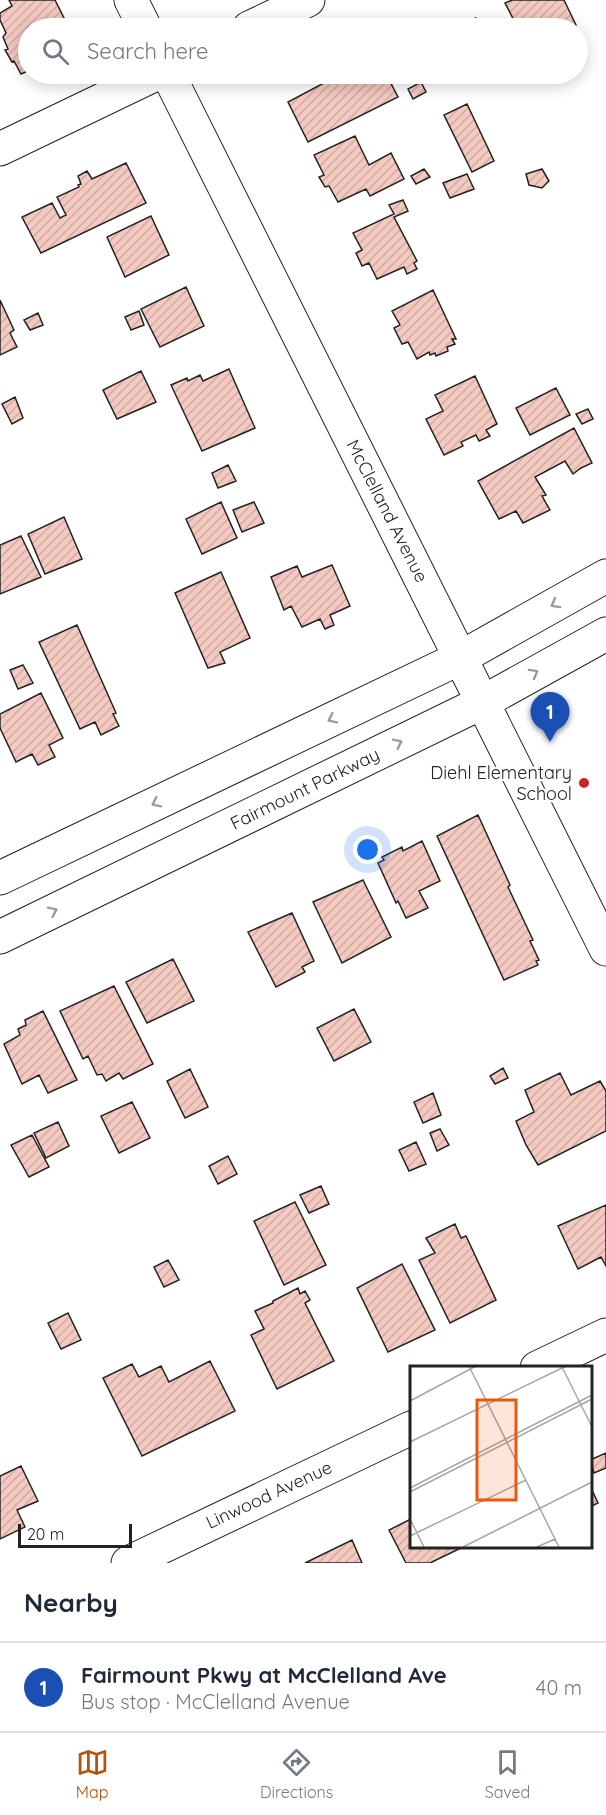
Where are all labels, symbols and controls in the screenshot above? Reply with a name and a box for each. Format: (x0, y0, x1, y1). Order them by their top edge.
search box (18, 18, 588, 84)
icon: search (39, 35, 72, 68)
text: Search here (87, 37, 208, 65)
street label: McClelland Avenue (342, 436, 433, 586)
one-way arrow (551, 597, 561, 608)
one-way arrow (528, 669, 538, 680)
pin: 1 (530, 692, 570, 742)
one-way arrow (327, 712, 338, 723)
one-way arrow (391, 739, 402, 751)
street label: Fairmount Parkway (226, 742, 383, 835)
place label: Diehl Elementary School (430, 761, 572, 805)
marker: Diehl Elementary School (577, 776, 591, 790)
one-way arrow (151, 796, 162, 808)
your location (353, 835, 382, 864)
one-way arrow (46, 907, 57, 919)
inset map (410, 1366, 591, 1548)
street label: Linwood Avenue (202, 1455, 336, 1534)
scale bar (18, 1521, 132, 1548)
text: 20 m (27, 1524, 64, 1544)
text: Nearby (24, 1586, 118, 1619)
text: Fairmount Pkwy at McClelland Ave (81, 1661, 447, 1689)
text: 1 (40, 1675, 47, 1700)
text: 40 m (536, 1675, 582, 1700)
text: Bus stop · McClelland Avenue (81, 1689, 350, 1714)
tab: Map (76, 1746, 109, 1802)
tab: Directions (260, 1746, 333, 1802)
tab: Saved (485, 1746, 530, 1802)

